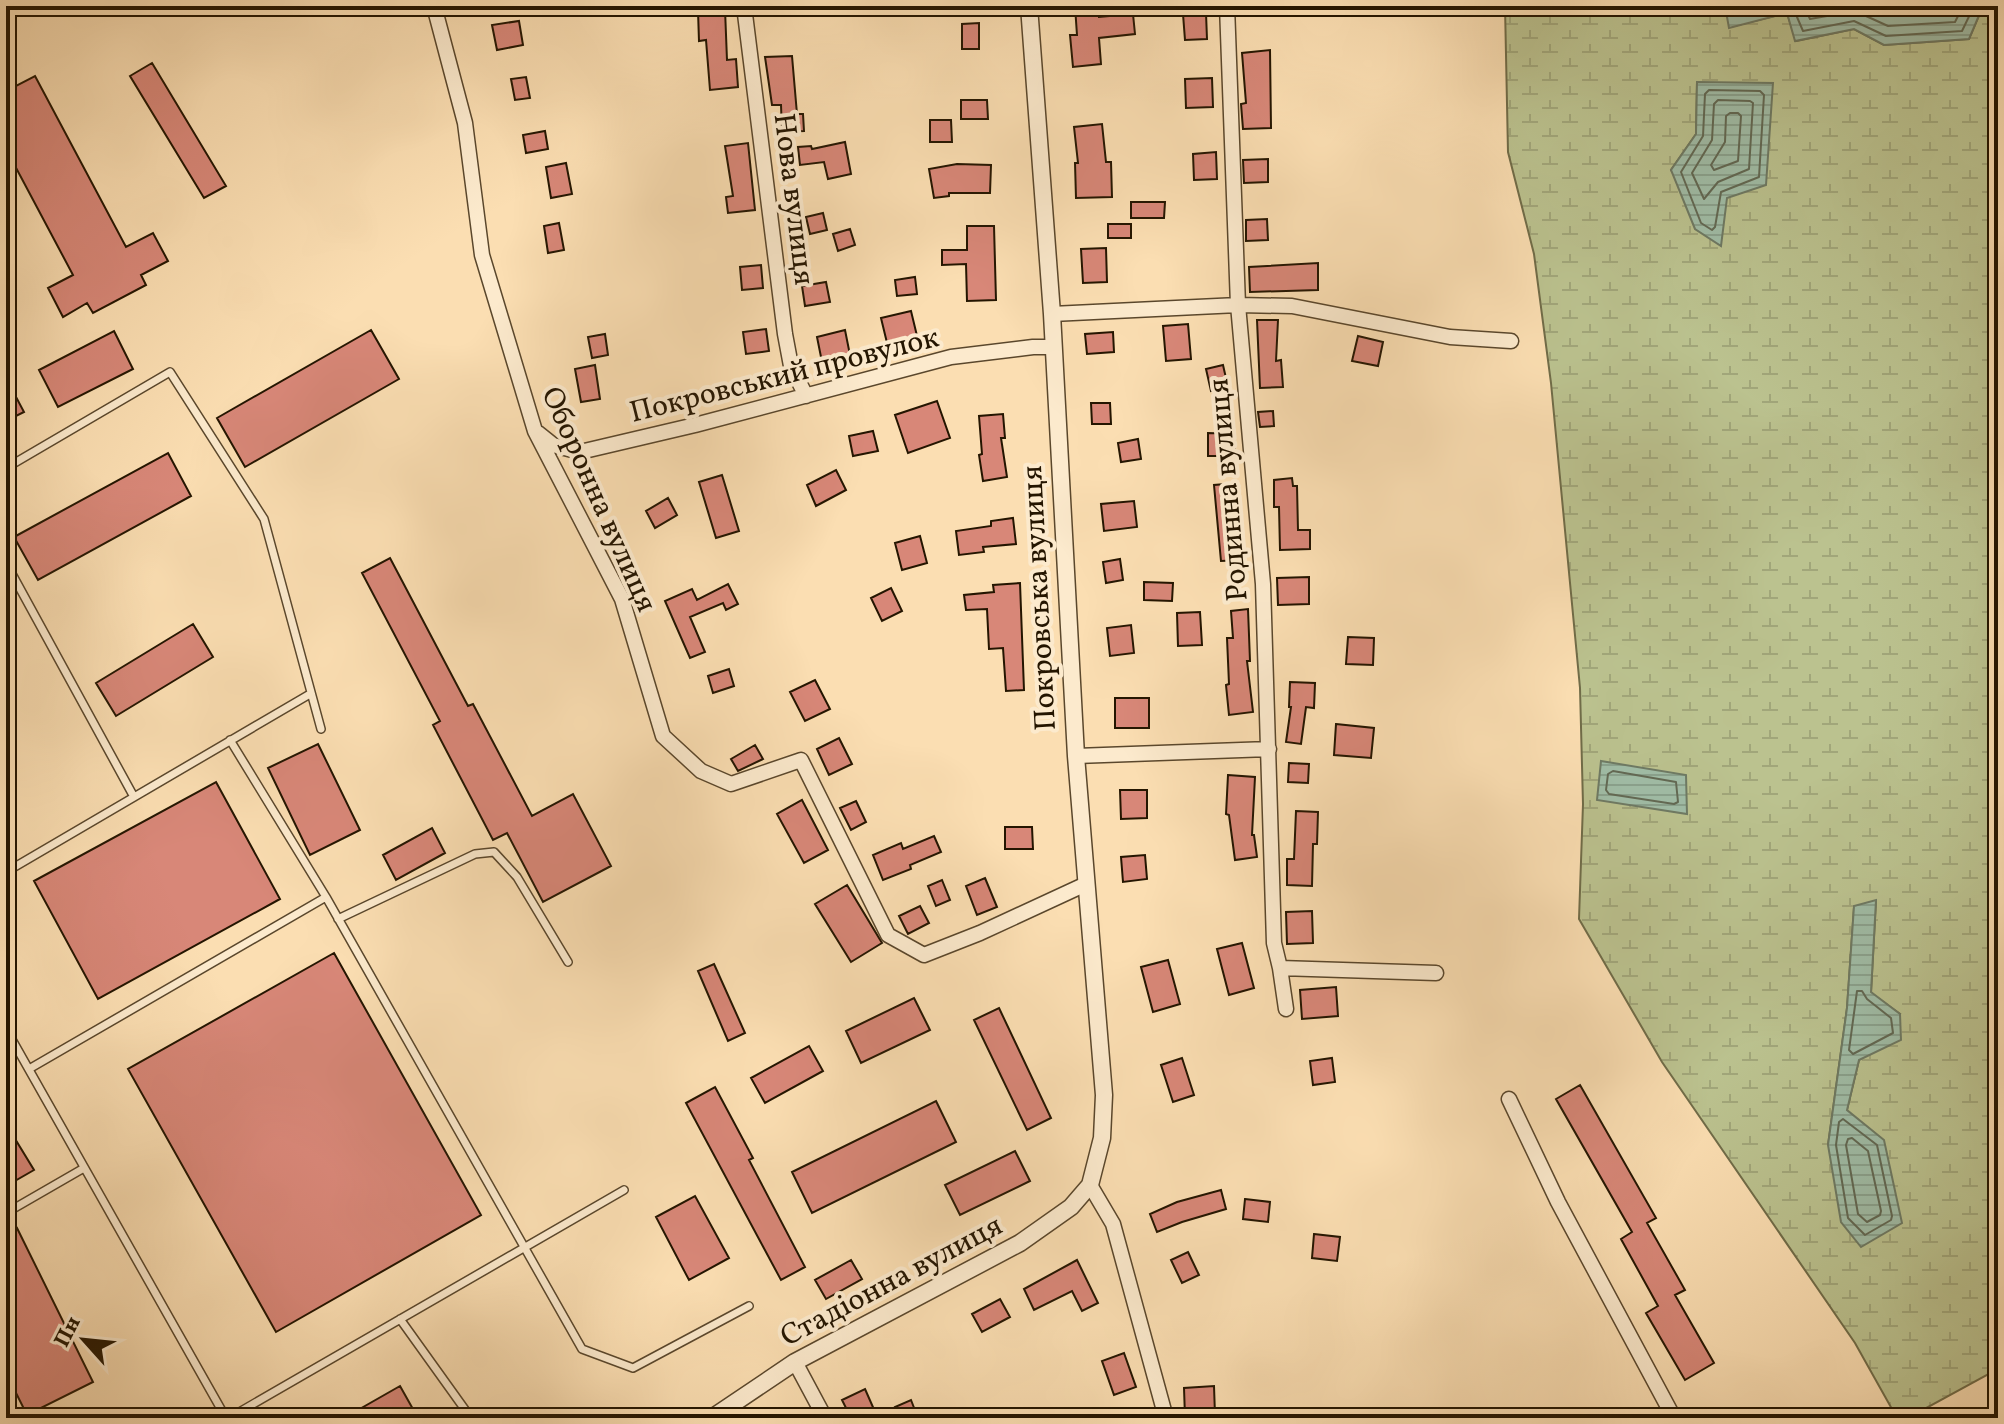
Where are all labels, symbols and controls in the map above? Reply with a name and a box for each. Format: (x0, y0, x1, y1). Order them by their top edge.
street label: Нова вулиця (762, 111, 824, 288)
street label: Покровський провулок (625, 317, 944, 435)
street label: Родинна вулиця (1198, 377, 1260, 603)
street label: Оборонна вулиця (530, 380, 667, 619)
street label: Покровська вулиця (1012, 464, 1068, 732)
street label: Стадіонна вулиця (773, 1205, 1010, 1358)
north arrow (44, 1300, 124, 1380)
text: Пн (48, 1311, 89, 1353)

